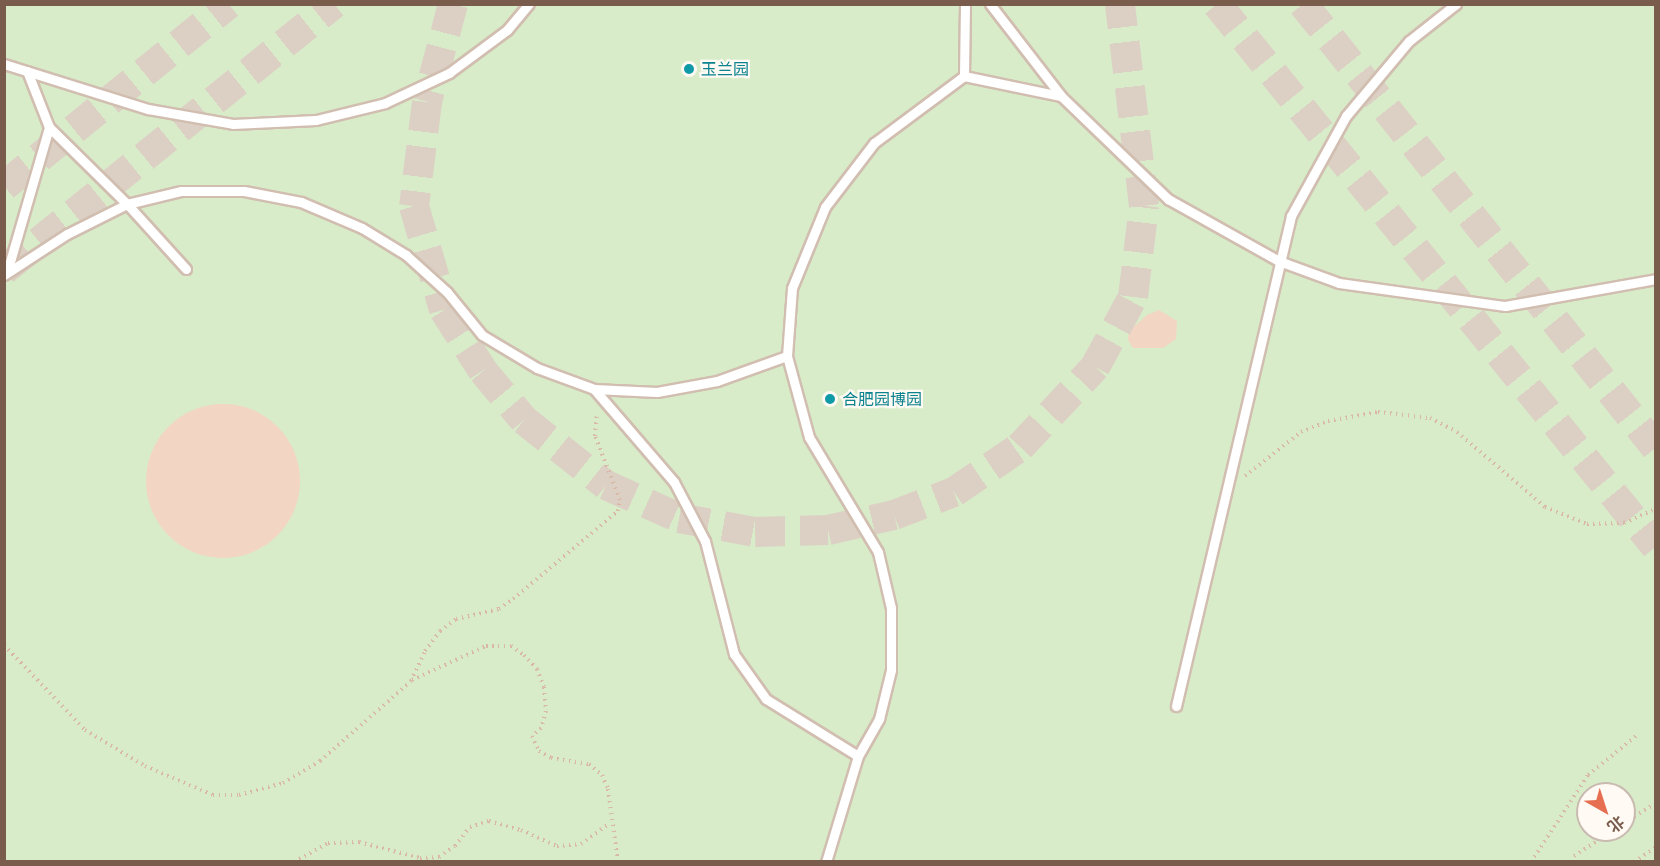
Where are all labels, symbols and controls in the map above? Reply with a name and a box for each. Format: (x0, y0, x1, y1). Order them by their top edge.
place label: 玉兰园 (701, 59, 749, 79)
marker: 玉兰园 (682, 62, 696, 76)
place label: 合肥园博园 (842, 389, 922, 409)
marker: 合肥园博园 (823, 392, 837, 406)
north arrow (1576, 782, 1636, 842)
text: 北 (1604, 812, 1628, 836)

